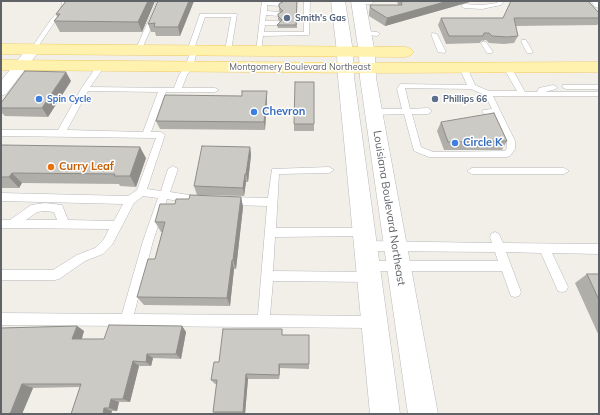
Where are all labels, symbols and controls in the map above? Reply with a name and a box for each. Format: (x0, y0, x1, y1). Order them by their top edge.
marker: Smith's Gas (282, 13, 292, 23)
place label: Smith's Gas (295, 13, 346, 23)
street label: Montgomery Boulevard Northeast (229, 62, 371, 72)
marker: Spin Cycle (34, 94, 44, 104)
place label: Spin Cycle (47, 94, 91, 104)
marker: Phillips 66 (430, 94, 440, 104)
place label: Phillips 66 (443, 94, 487, 104)
place label: Chevron (262, 105, 305, 119)
marker: Chevron (249, 107, 259, 117)
street label: Louisiana Boulevard Northeast (370, 129, 408, 287)
place label: Circle K (463, 136, 502, 150)
marker: Circle K (450, 138, 460, 148)
place label: Curry Leaf (59, 160, 114, 174)
marker: Curry Leaf (46, 162, 56, 172)

